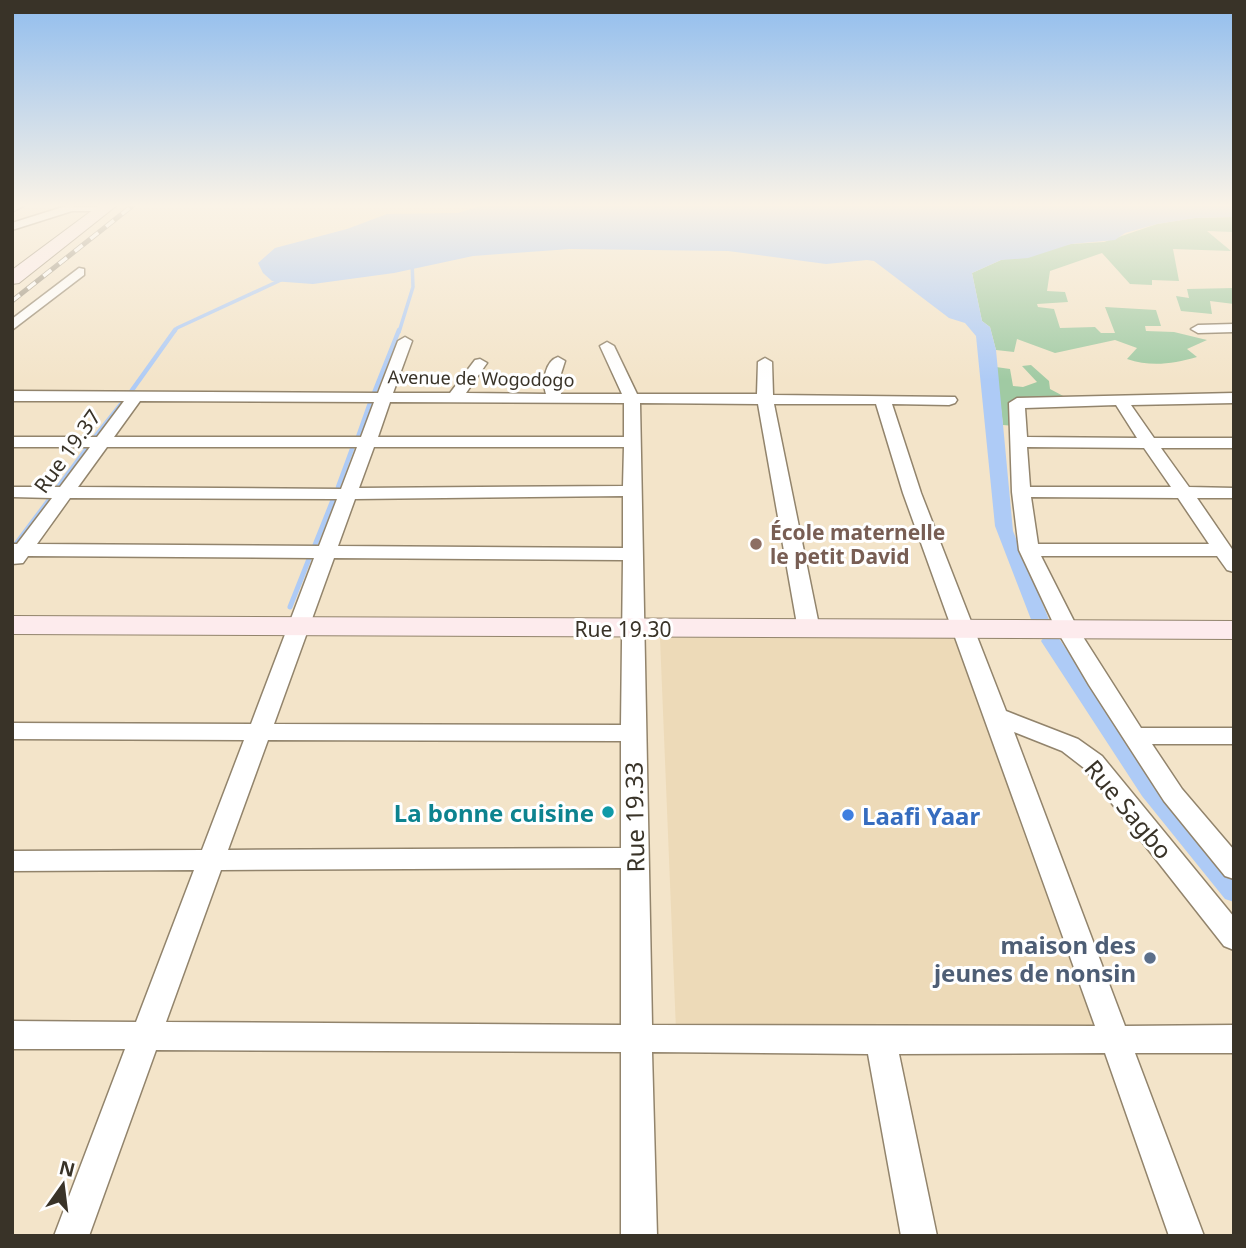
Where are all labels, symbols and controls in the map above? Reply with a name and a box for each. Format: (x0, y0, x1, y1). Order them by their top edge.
street label: Avenue de Wogodogo (387, 364, 575, 392)
street label: Rue 19.37 (27, 404, 107, 498)
place label: École maternelle le petit David (770, 518, 945, 570)
marker: École maternelle le petit David (748, 536, 764, 552)
street label: Rue 19.30 (574, 615, 672, 643)
street label: Rue Sagbo (1078, 752, 1180, 866)
street label: Rue 19.33 (617, 761, 651, 873)
place label: La bonne cuisine (394, 796, 594, 829)
place label: Laafi Yaar (862, 799, 980, 832)
marker: La bonne cuisine (600, 804, 616, 820)
marker: Laafi Yaar (840, 807, 856, 823)
place label: maison des jeunes de nonsin (932, 928, 1136, 989)
marker: maison des jeunes de nonsin (1142, 950, 1158, 966)
north arrow (28, 1150, 98, 1220)
text: N (56, 1154, 78, 1183)

